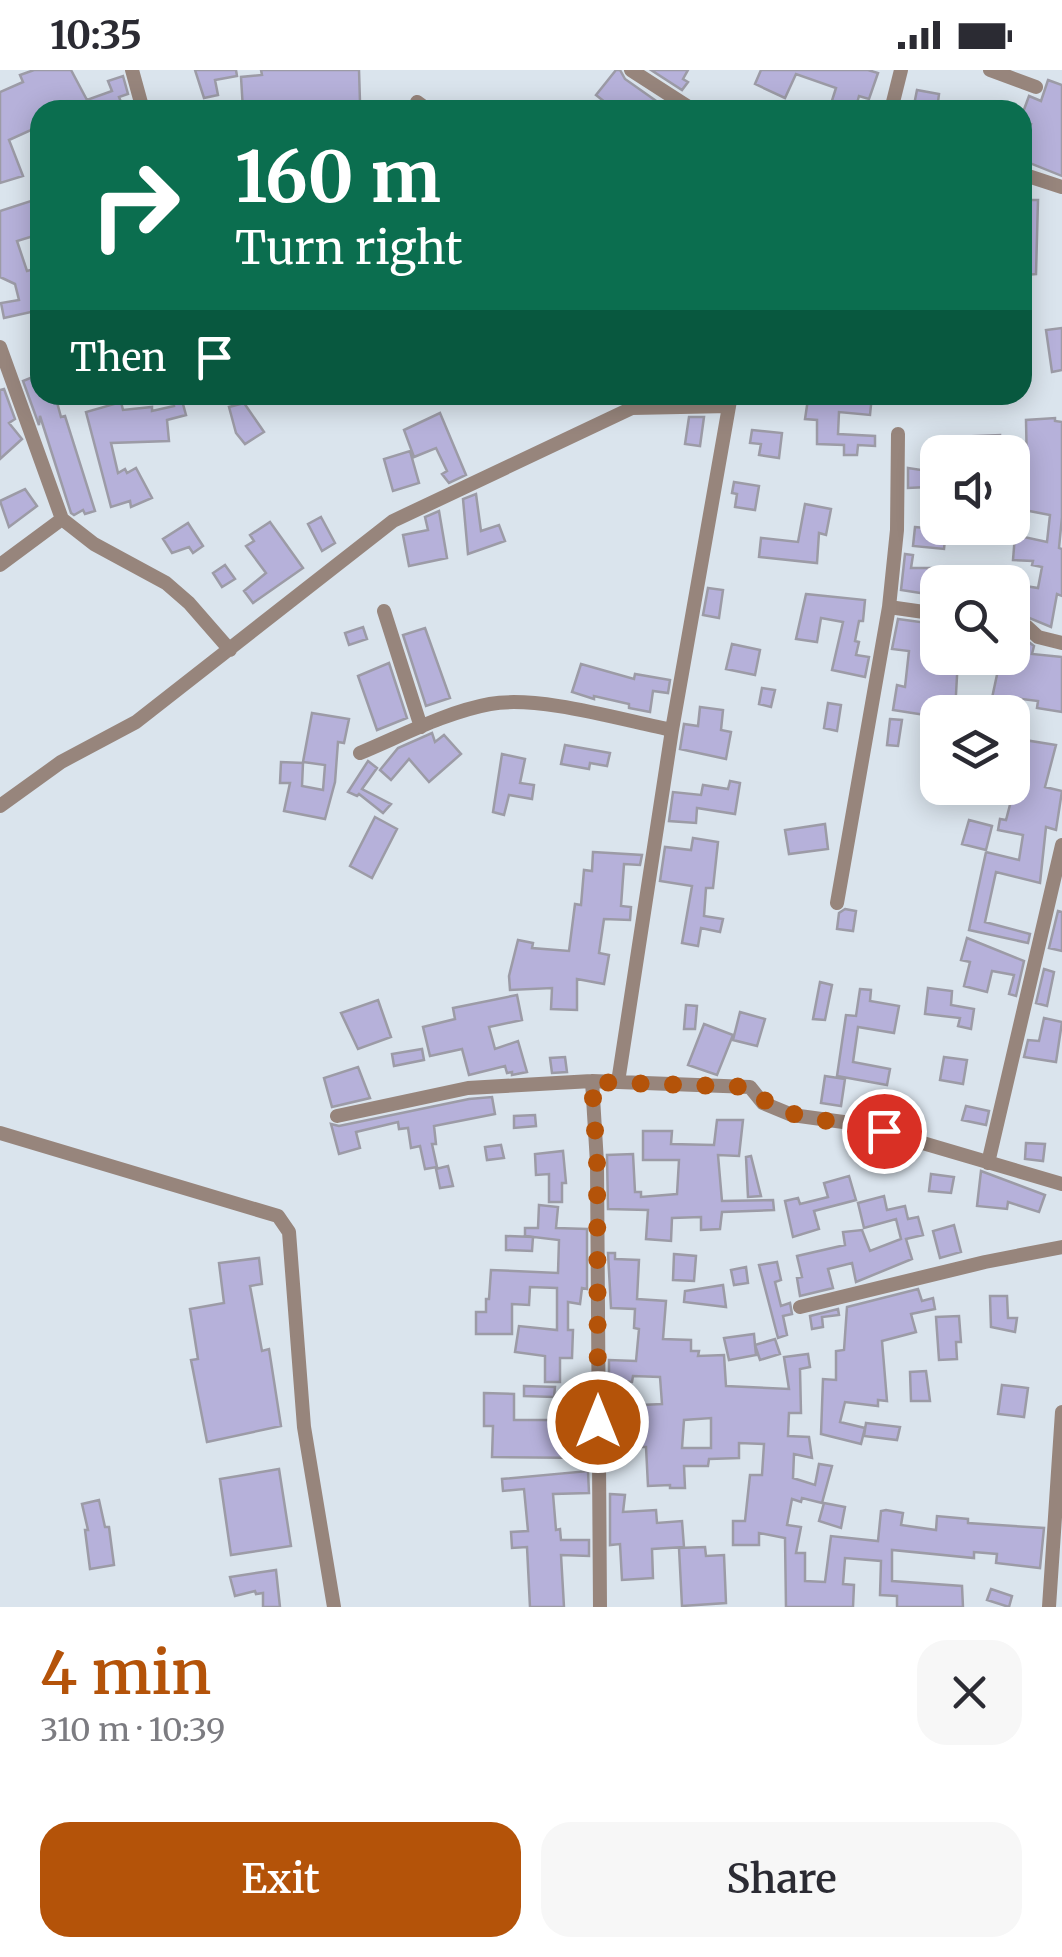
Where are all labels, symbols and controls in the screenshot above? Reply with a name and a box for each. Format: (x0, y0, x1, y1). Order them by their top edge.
text: 10:35 (50, 12, 142, 59)
text: 160 m (235, 133, 441, 221)
icon: right (70, 140, 200, 270)
text: Turn right (235, 220, 463, 276)
icon: arrive (187, 330, 242, 385)
text: Then (70, 334, 167, 381)
map controls (920, 435, 1030, 805)
button: sound (920, 435, 1030, 545)
button: search (920, 565, 1030, 675)
button: layers (920, 695, 1030, 805)
pin (842, 1089, 927, 1174)
icon: arrive (857, 1104, 912, 1159)
position arrow (546, 1370, 650, 1474)
text: 4 min (40, 1635, 211, 1710)
button: close (917, 1640, 1022, 1745)
text: 310 m · 10:39 (40, 1710, 225, 1750)
button: Exit (40, 1822, 521, 1937)
button: Share (541, 1822, 1022, 1937)

